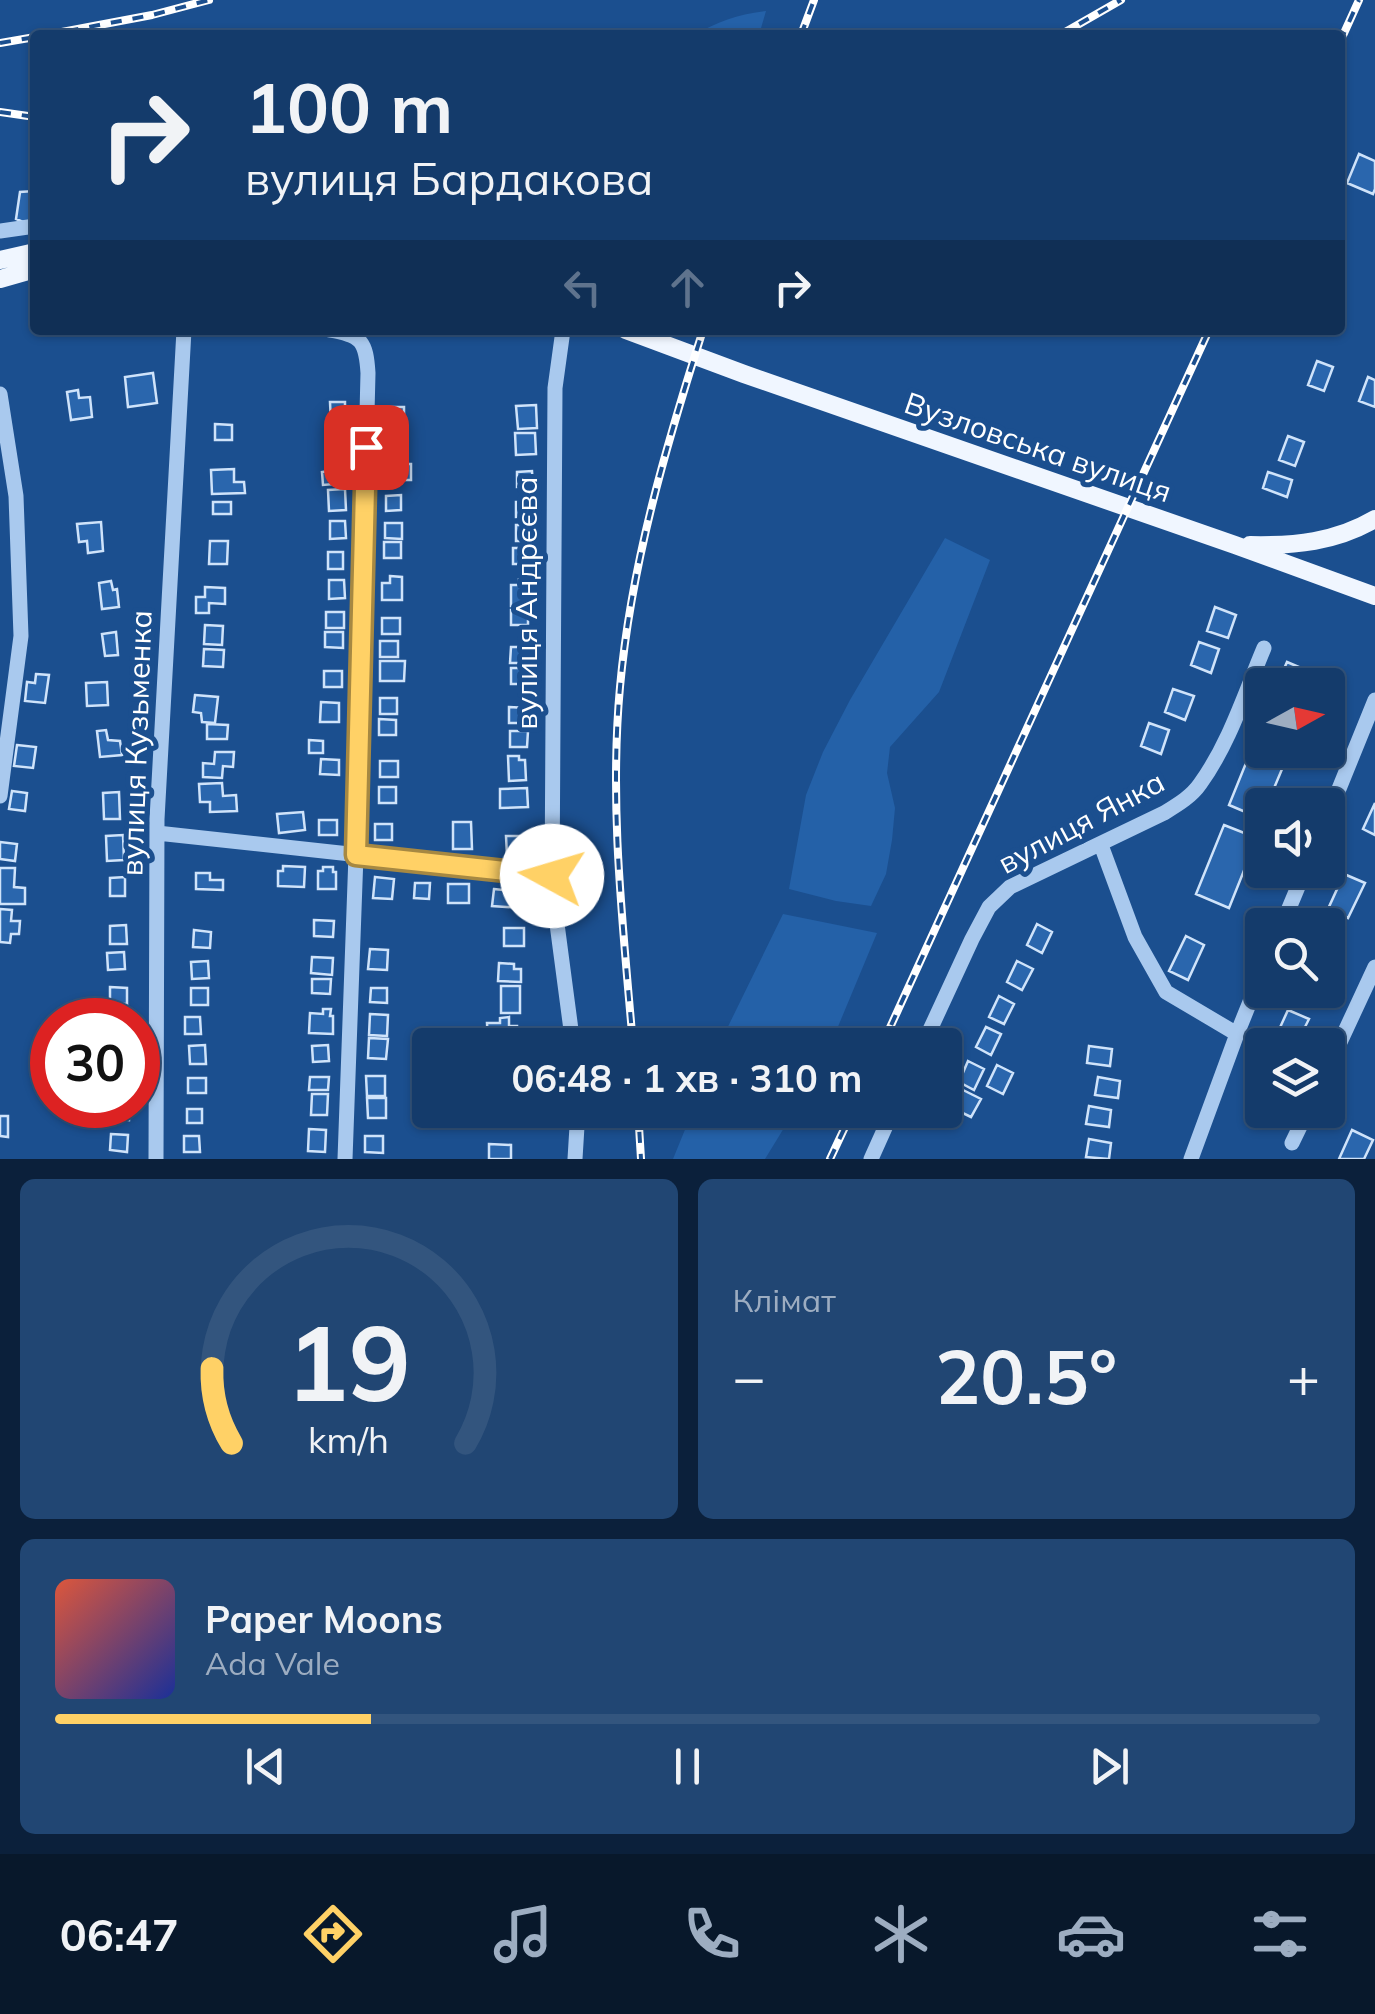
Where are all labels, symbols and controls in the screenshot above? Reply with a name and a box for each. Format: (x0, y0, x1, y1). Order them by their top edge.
text: 100 m (245, 63, 453, 151)
icon: right (80, 70, 210, 200)
text: вулиця Бардакова (245, 150, 653, 206)
icon: left (555, 260, 610, 315)
icon: ahead (660, 260, 715, 315)
icon: right (765, 260, 820, 315)
street label: Вузловська вулиця (900, 383, 1176, 511)
pin (324, 405, 409, 490)
icon: arrive (339, 420, 394, 475)
street label: вулиця Андрєєва (507, 476, 545, 730)
street label: вулиця Кузьменка (112, 609, 160, 877)
north arrow (1245, 668, 1345, 768)
map controls (1245, 668, 1345, 1128)
street label: вулиця Янка (991, 762, 1171, 882)
button: sound (1245, 788, 1345, 888)
position arrow (500, 824, 604, 928)
button: search (1245, 908, 1345, 1008)
speed limit sign: 30 (30, 998, 160, 1128)
button: layers (1245, 1028, 1345, 1128)
text: 06:48 · 1 хв · 310 m (512, 1054, 862, 1102)
text: Клімат (733, 1280, 836, 1320)
text: 19 (286, 1296, 411, 1427)
text: 20.5° (935, 1329, 1117, 1423)
text: − (733, 1342, 766, 1411)
text: + (1287, 1342, 1320, 1411)
text: km/h (308, 1417, 389, 1462)
text: Paper Moons (205, 1595, 443, 1643)
text: Ada Vale (205, 1643, 340, 1683)
icon: previous (238, 1739, 293, 1794)
icon: pause (660, 1739, 715, 1794)
icon: next (1082, 1739, 1137, 1794)
icon: directions (298, 1899, 368, 1969)
icon: music (488, 1899, 558, 1969)
icon: phone (677, 1899, 747, 1969)
icon: climate (866, 1899, 936, 1969)
icon: car (1056, 1899, 1126, 1969)
icon: filters (1245, 1899, 1315, 1969)
text: 06:47 (60, 1906, 179, 1962)

